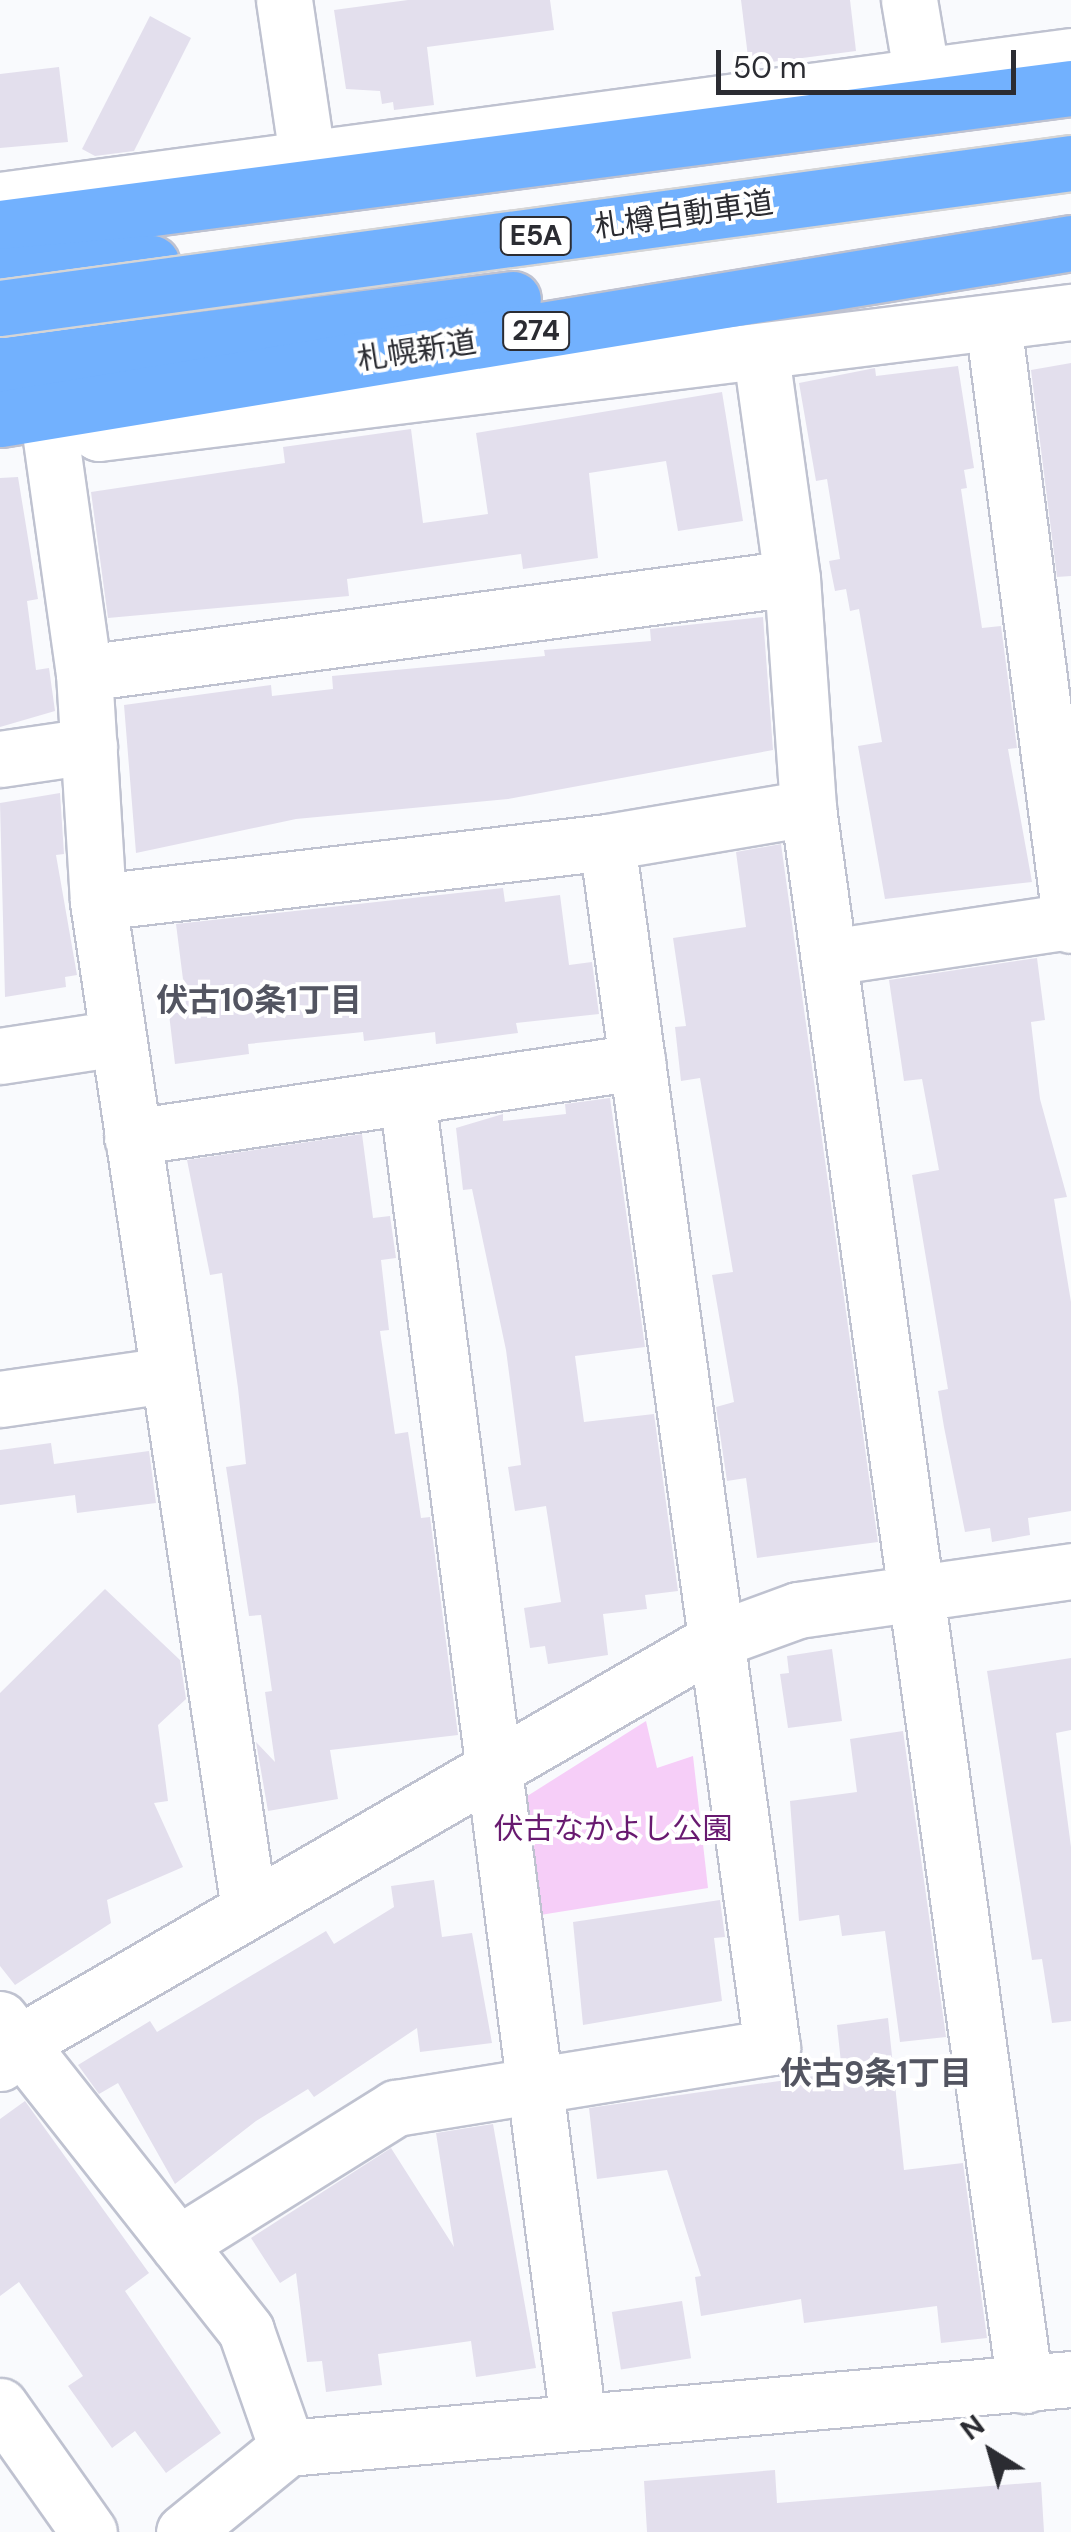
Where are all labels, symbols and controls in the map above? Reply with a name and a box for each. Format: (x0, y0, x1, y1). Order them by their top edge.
scale bar (721, 30, 1021, 92)
text: 50 m (733, 48, 807, 87)
street label: 札樽自動車道 (592, 185, 776, 245)
road number: E5A (498, 213, 574, 259)
road number: 274 (501, 308, 571, 354)
street label: 札幌新道 (355, 324, 479, 378)
district label: 伏古10条1丁目 (156, 981, 362, 1019)
park label: 伏古なかよし公園 (493, 1811, 733, 1847)
district label: 伏古9条1丁目 (780, 2054, 972, 2092)
north arrow (941, 2402, 1041, 2502)
text: N (953, 2407, 992, 2449)

